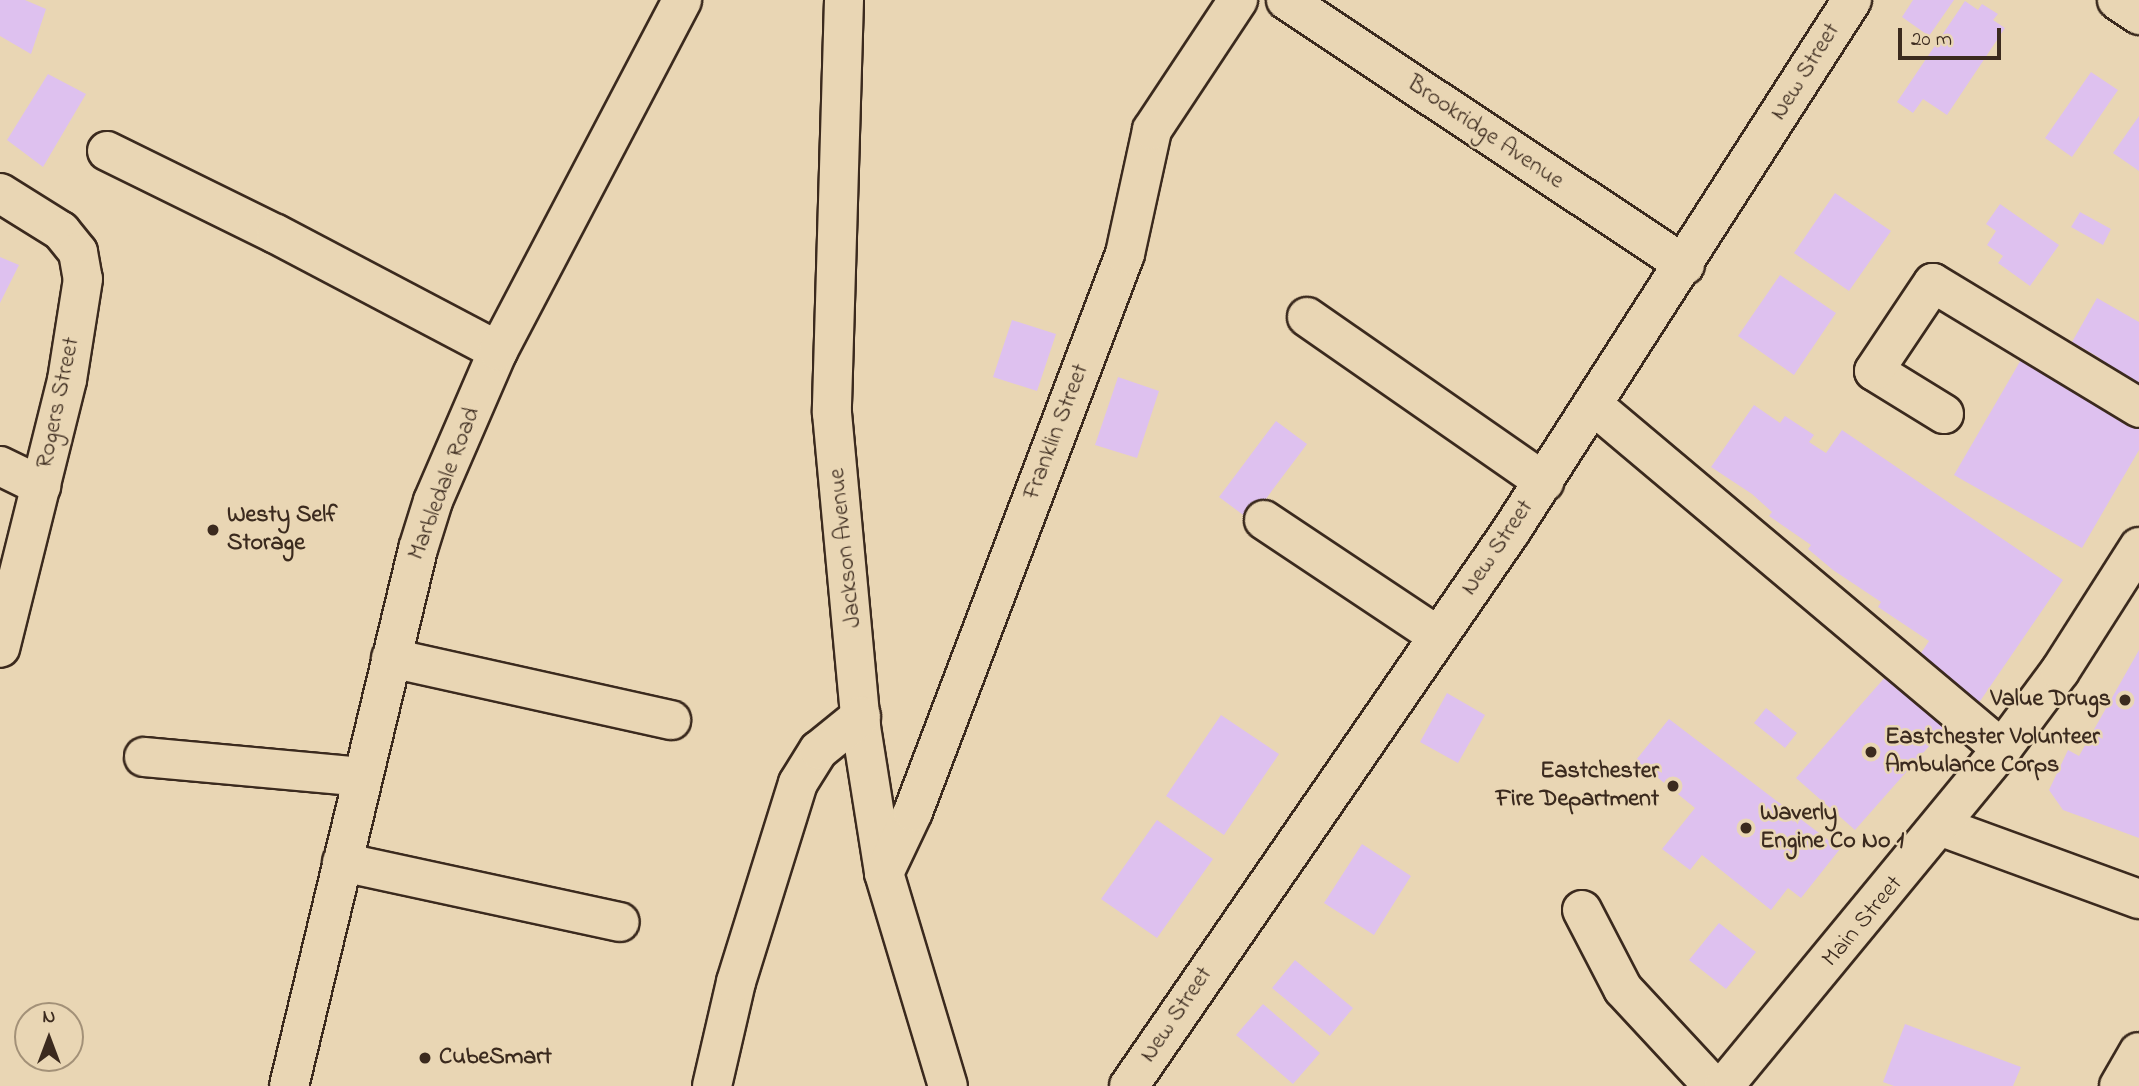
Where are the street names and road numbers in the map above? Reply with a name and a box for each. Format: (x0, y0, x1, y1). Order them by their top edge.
street label: New Street (1765, 18, 1847, 126)
street label: Brookridge Avenue (1401, 70, 1569, 196)
street label: Rogers Street (31, 335, 87, 471)
street label: Franklin Street (1018, 360, 1096, 504)
street label: Marbledale Road (403, 404, 487, 564)
street label: Jackson Avenue (823, 467, 869, 629)
street label: New Street (1456, 495, 1540, 601)
street label: Main Street (1817, 871, 1909, 973)
street label: New Street (1135, 962, 1219, 1068)

